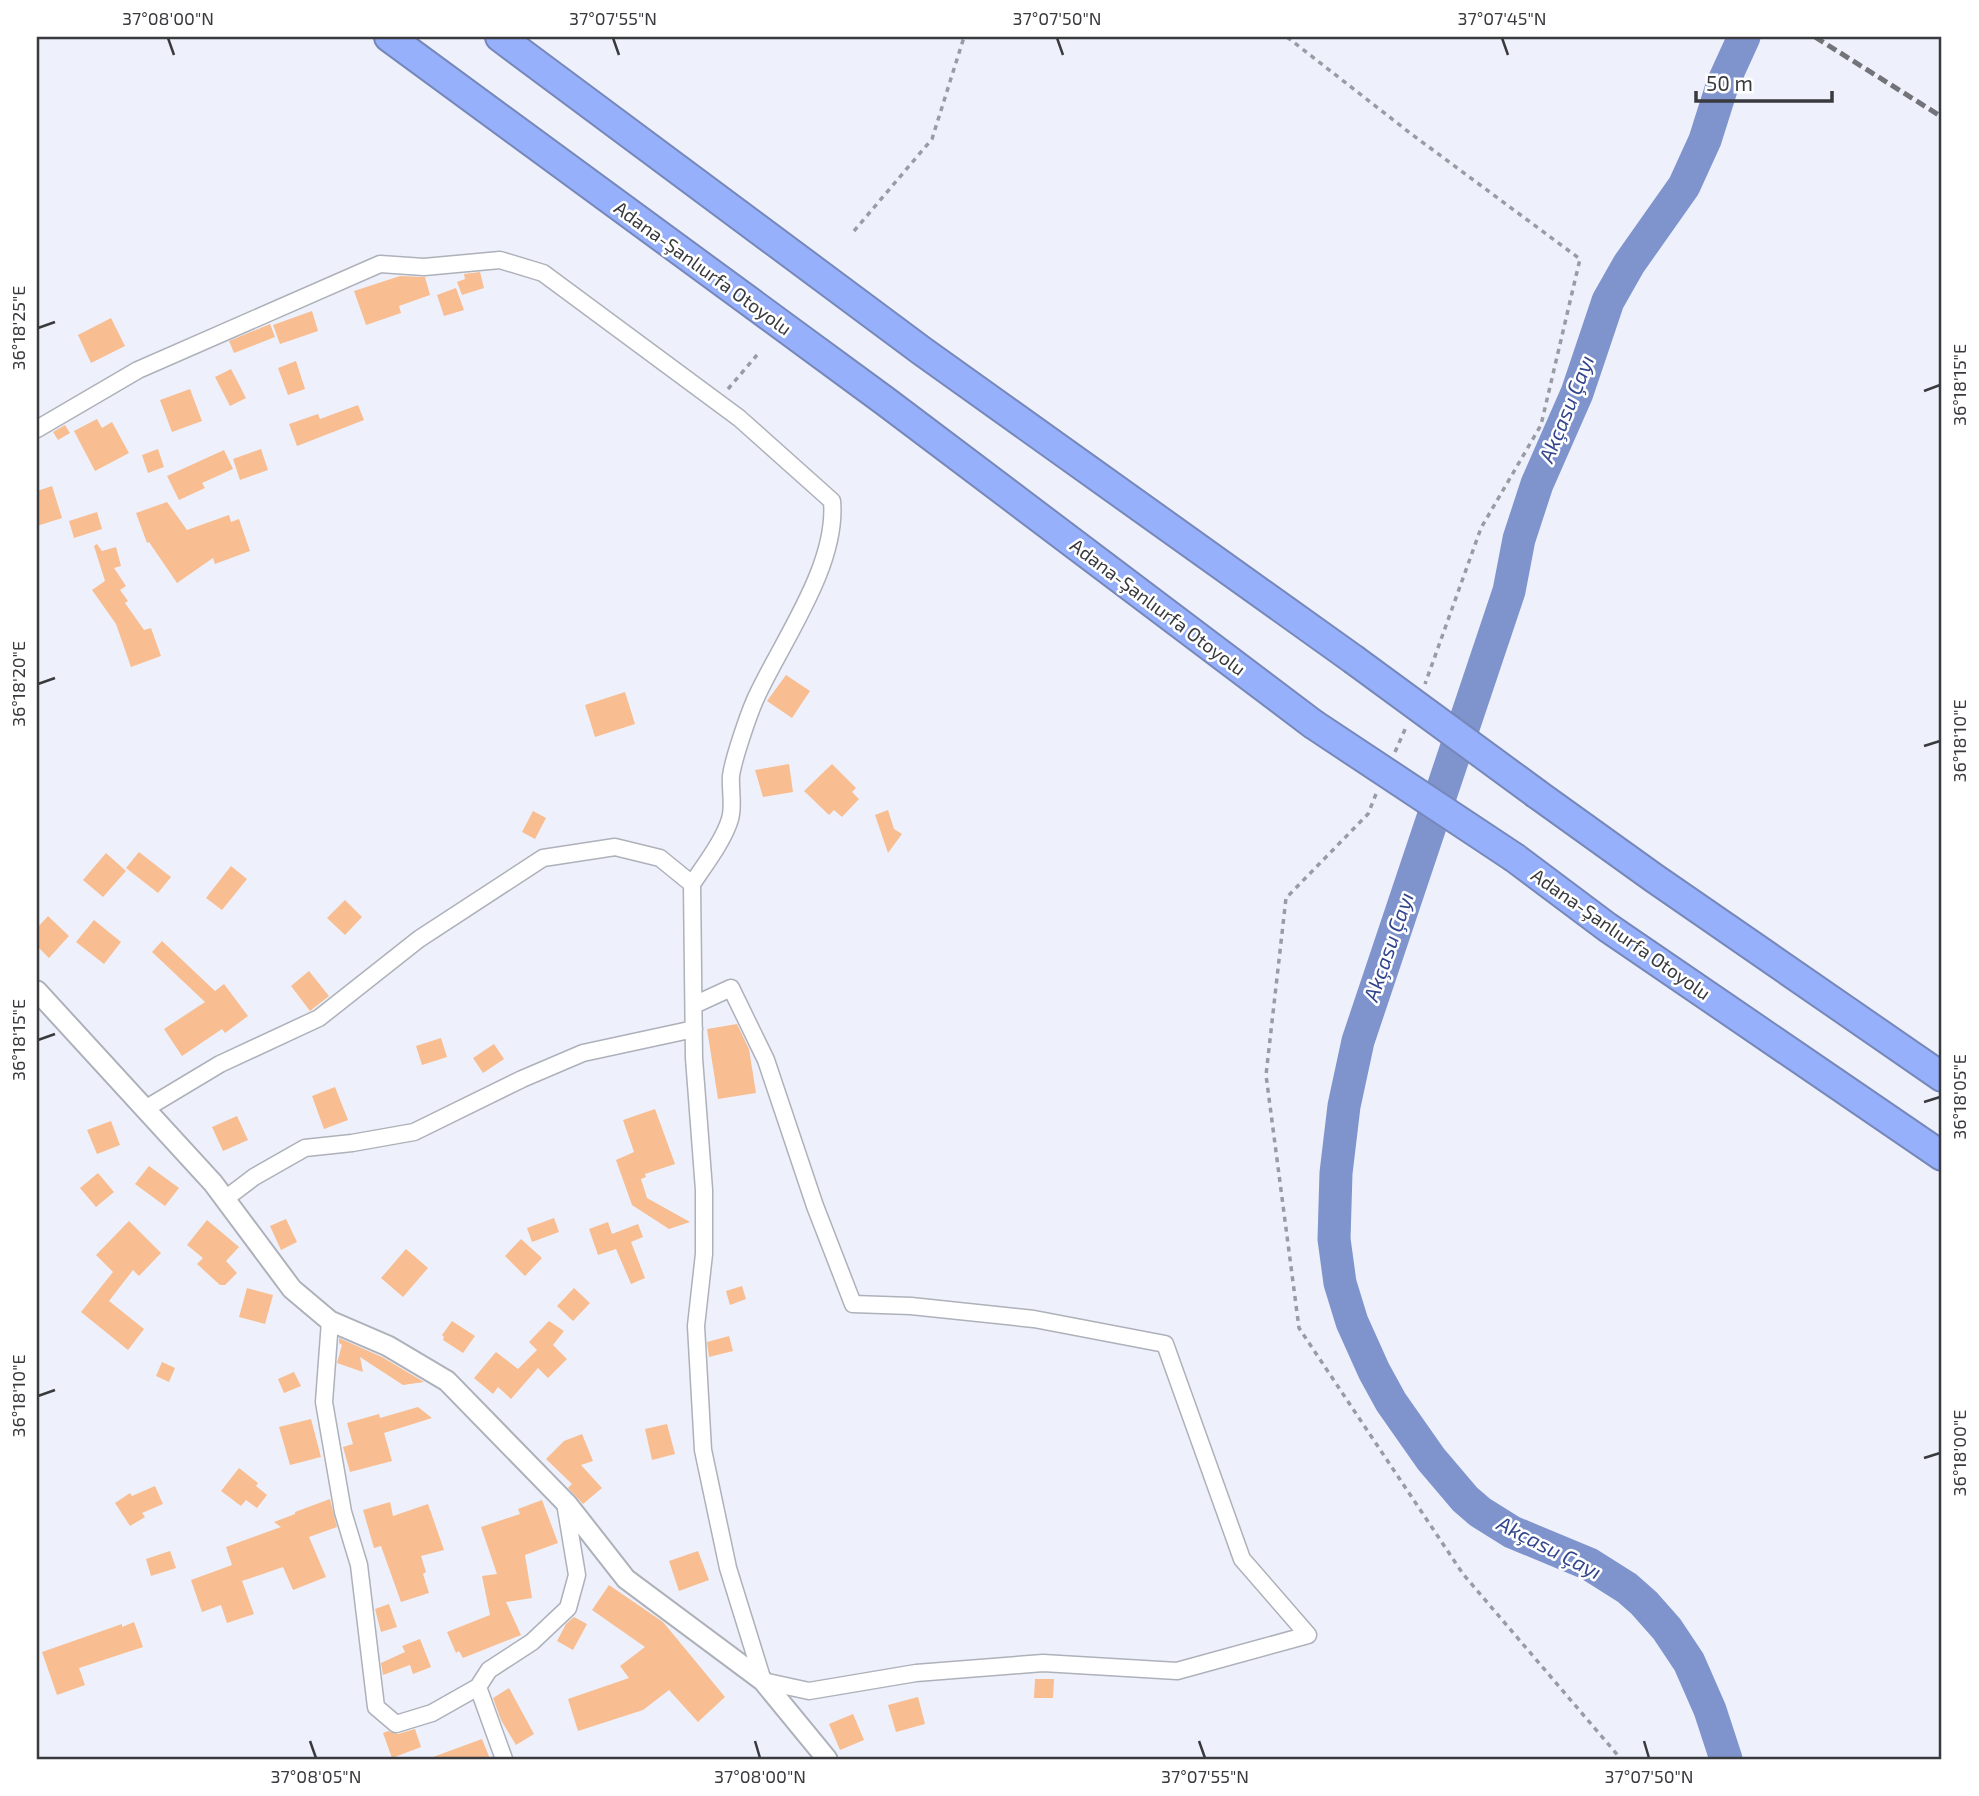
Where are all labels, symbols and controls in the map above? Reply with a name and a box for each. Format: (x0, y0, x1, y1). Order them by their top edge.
text: 37°08'00"N (122, 7, 214, 29)
text: 37°07'55"N (569, 7, 657, 29)
text: 37°07'50"N (1012, 7, 1102, 29)
text: 37°07'45"N (1458, 7, 1547, 29)
scale bar (1696, 60, 1832, 104)
text: 50 m (1706, 70, 1753, 95)
street label: Adana-Şanlıurfa Otoyolu (610, 196, 796, 340)
text: 36°18'25"E (7, 286, 29, 370)
text: 36°18'15"E (1948, 344, 1970, 426)
water label: Akçasu Çayı (1532, 351, 1600, 467)
street label: Adana-Şanlıurfa Otoyolu (1065, 533, 1251, 681)
text: 36°18'20"E (7, 641, 29, 727)
text: 36°18'10"E (1948, 699, 1970, 783)
street label: Adana-Şanlıurfa Otoyolu (1527, 863, 1715, 1005)
water label: Akçasu Çayı (1357, 889, 1420, 1006)
text: 36°18'15"E (7, 999, 29, 1081)
text: 36°18'05"E (1948, 1054, 1970, 1140)
text: 36°18'10"E (7, 1354, 29, 1438)
text: 36°18'00"E (1948, 1410, 1970, 1496)
water label: Akçasu Çayı (1492, 1509, 1606, 1585)
text: 37°08'05"N (271, 1765, 361, 1787)
text: 37°08'00"N (714, 1765, 806, 1787)
text: 37°07'55"N (1161, 1765, 1249, 1787)
text: 37°07'50"N (1604, 1765, 1694, 1787)

